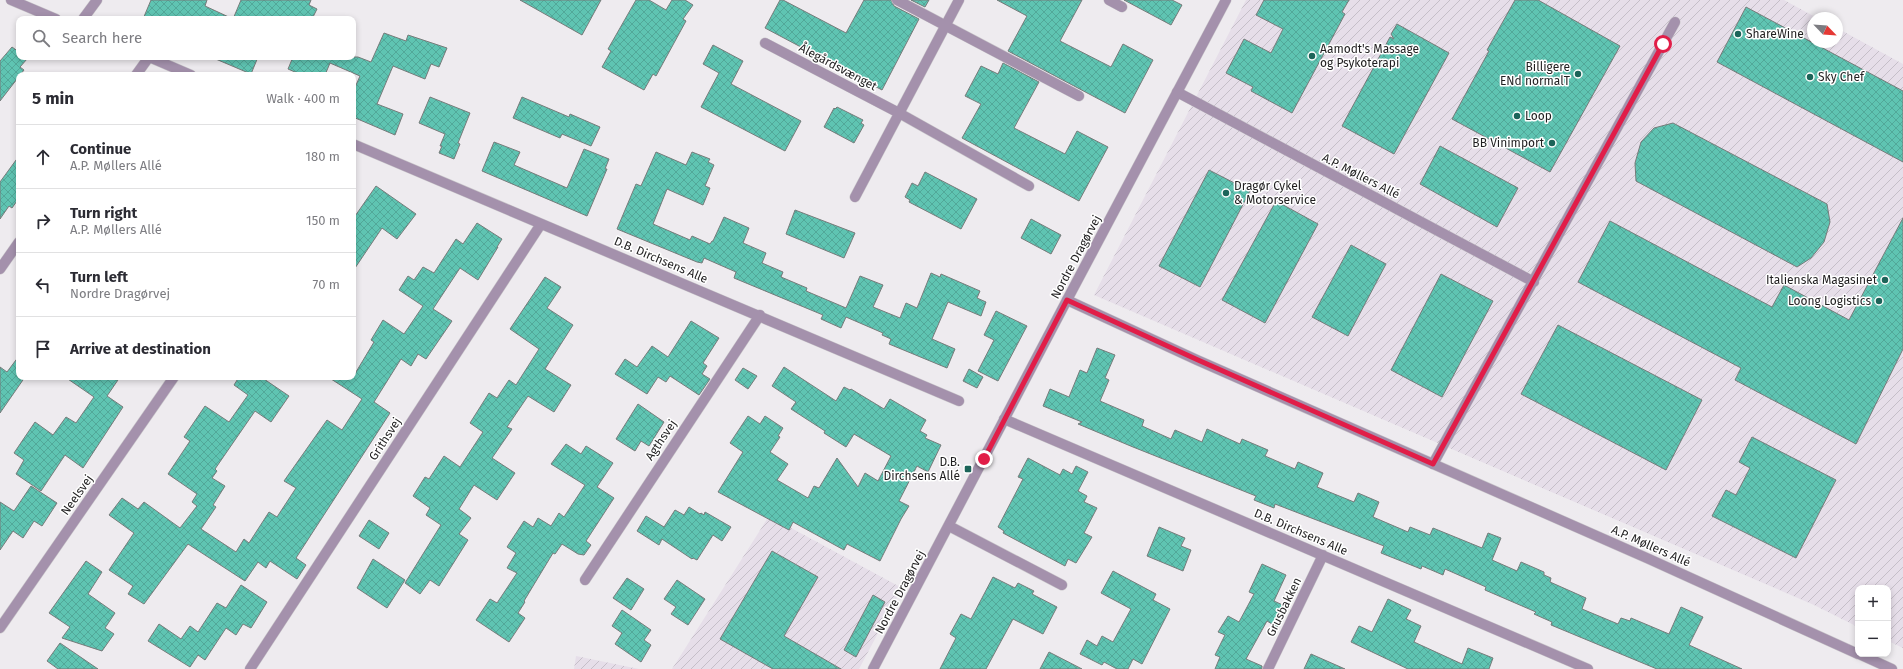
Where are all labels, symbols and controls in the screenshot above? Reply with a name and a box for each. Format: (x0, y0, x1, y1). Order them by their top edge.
north arrow (1807, 12, 1843, 48)
search box (16, 16, 356, 60)
icon: search (30, 27, 52, 49)
place label: ShareWine (1746, 27, 1804, 41)
text: Search here (62, 29, 142, 47)
marker: ShareWine (1733, 29, 1743, 39)
route start (1654, 35, 1672, 53)
street label: Ålegårdsvænget (797, 39, 881, 94)
place label: Aamodt's Massage og Psykoterapi (1320, 42, 1419, 70)
marker: Aamodt's Massage og Psykoterapi (1307, 51, 1317, 61)
place label: Billigere ENd normalT (1500, 60, 1571, 88)
marker: Billigere ENd normalT (1573, 69, 1583, 79)
place label: Sky Chef (1818, 70, 1865, 84)
marker: Sky Chef (1805, 72, 1815, 82)
text: 5 min (32, 88, 74, 109)
text: Walk · 400 m (266, 91, 340, 106)
place label: Loop (1525, 109, 1552, 123)
marker: Loop (1512, 111, 1522, 121)
place label: BB Vinimport (1472, 136, 1545, 150)
marker: BB Vinimport (1547, 138, 1557, 148)
text: Continue (70, 140, 131, 158)
icon: ahead (32, 146, 54, 168)
text: 180 m (305, 149, 340, 164)
street label: A.P. Møllers Allé (1320, 150, 1402, 202)
text: A.P. Møllers Allé (70, 158, 162, 173)
place label: Dragør Cykel & Motorservice (1234, 179, 1316, 207)
marker: Dragør Cykel & Motorservice (1221, 188, 1231, 198)
text: Turn right (70, 204, 137, 222)
icon: right (32, 210, 54, 232)
text: 150 m (306, 213, 340, 228)
street label: Nordre Dragørvej (1048, 213, 1104, 301)
text: A.P. Møllers Allé (70, 222, 162, 237)
street label: D.B. Dirchsens Alle (612, 234, 710, 286)
text: Turn left (70, 268, 128, 286)
place label: Italienska Magasinet (1766, 273, 1878, 287)
icon: left (32, 274, 54, 296)
marker: Italienska Magasinet (1880, 275, 1890, 285)
text: 70 m (313, 277, 340, 292)
text: Nordre Dragørvej (70, 286, 170, 301)
place label: Loong Logistics (1788, 294, 1871, 308)
marker: Loong Logistics (1874, 296, 1884, 306)
icon: arrive (32, 338, 54, 360)
text: Arrive at destination (70, 340, 211, 358)
street label: Grithsvej (366, 415, 404, 463)
street label: Agthsvej (642, 417, 680, 463)
route end (975, 450, 993, 468)
place label: D.B. Dirchsens Allé (883, 455, 960, 483)
marker: D.B. Dirchsens Allé (963, 464, 973, 474)
street label: Neelsvej (58, 472, 96, 518)
street label: D.B. Dirchsens Alle (1252, 506, 1350, 558)
street label: A.P. Møllers Allé (1609, 522, 1693, 570)
street label: Nordre Dragørvej (872, 548, 928, 636)
street label: Grusbakken (1264, 575, 1304, 639)
map controls (1855, 585, 1891, 657)
button: + (1855, 585, 1891, 621)
button: − (1855, 621, 1891, 657)

